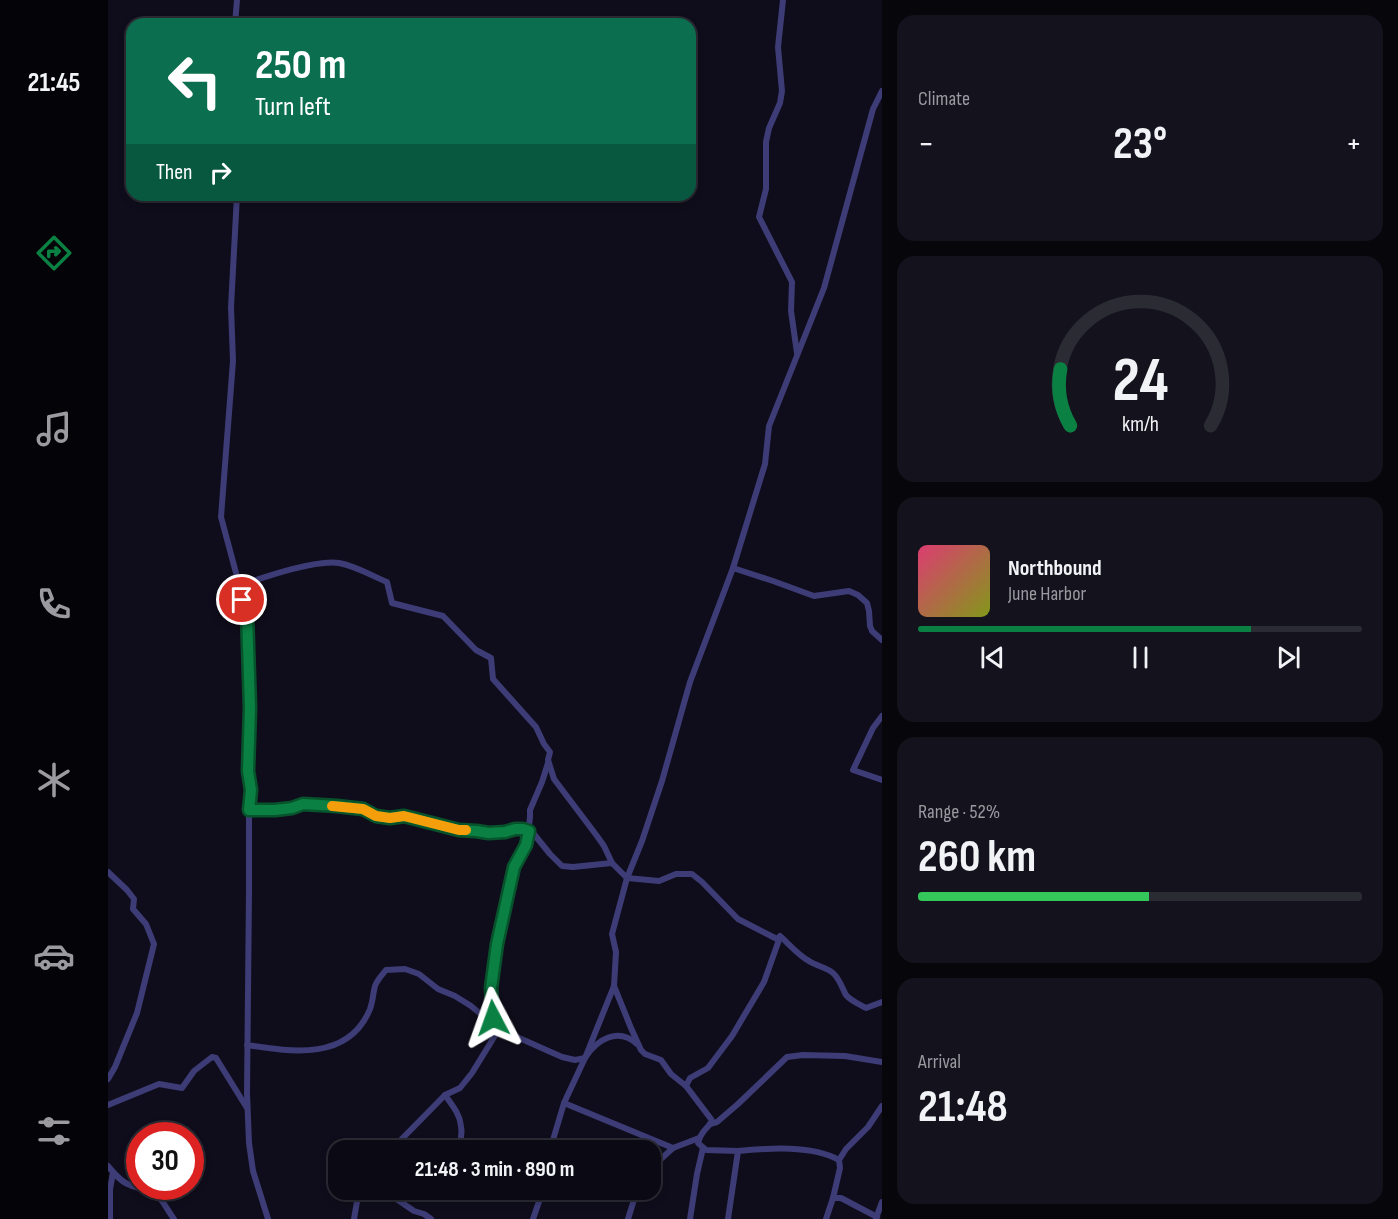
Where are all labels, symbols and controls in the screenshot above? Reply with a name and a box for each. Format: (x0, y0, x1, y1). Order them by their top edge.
text: 250 m (255, 40, 346, 91)
icon: left (156, 42, 234, 120)
text: 21:45 (28, 67, 80, 99)
text: Climate (918, 87, 970, 111)
text: Turn left (255, 91, 331, 123)
text: 23° (1113, 117, 1167, 172)
text: − (918, 124, 934, 164)
text: + (1346, 124, 1362, 164)
icon: right (204, 156, 237, 189)
text: Then (156, 159, 192, 186)
icon: directions (33, 232, 75, 274)
text: 24 (1112, 344, 1168, 419)
icon: music (33, 408, 75, 450)
text: km/h (1121, 412, 1159, 437)
text: Northbound (1008, 555, 1102, 582)
pin (216, 574, 267, 625)
text: June Harbor (1008, 582, 1086, 606)
icon: phone (33, 583, 75, 625)
icon: arrive (225, 583, 258, 616)
icon: previous (976, 641, 1009, 674)
icon: pause (1124, 641, 1157, 674)
icon: next (1272, 641, 1305, 674)
icon: climate (33, 759, 75, 801)
text: Range · 52% (918, 800, 1000, 824)
text: 260 km (918, 830, 1036, 885)
icon: car (33, 935, 75, 977)
position arrow (461, 986, 525, 1050)
text: Arrival (918, 1050, 961, 1074)
text: 21:48 (918, 1080, 1008, 1135)
icon: filters (33, 1110, 75, 1152)
speed limit sign: 30 (126, 1122, 204, 1200)
text: 21:48 · 3 min · 890 m (415, 1156, 574, 1183)

